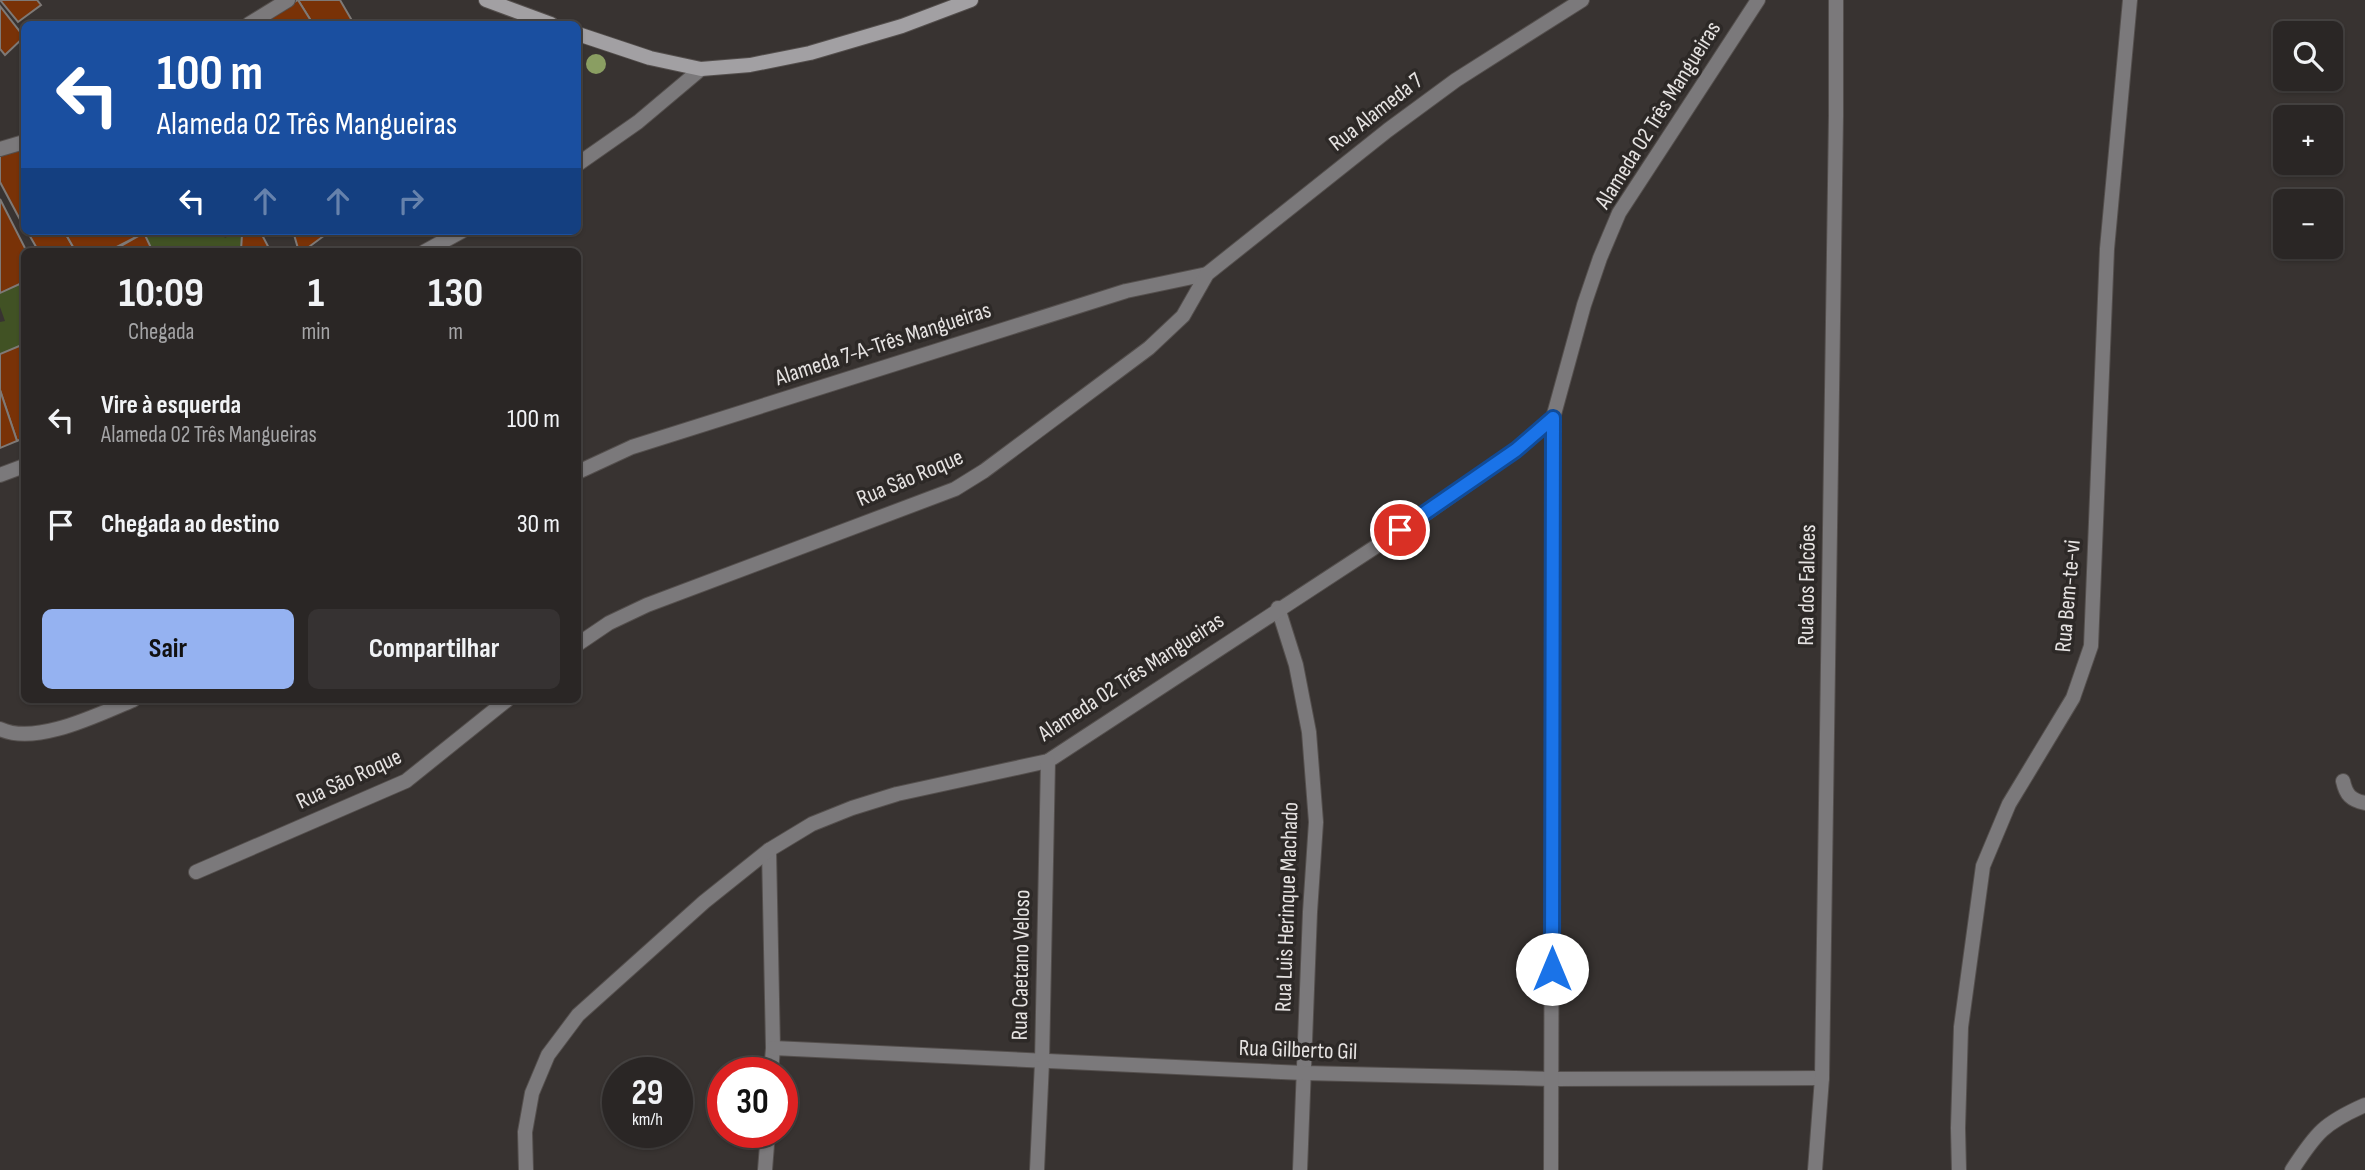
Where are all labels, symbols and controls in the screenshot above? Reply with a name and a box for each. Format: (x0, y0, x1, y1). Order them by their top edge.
street label: Alameda 02 Três Mangueiras (1588, 16, 1727, 215)
map controls (2273, 21, 2343, 259)
button: search (2273, 21, 2343, 91)
text: 100 m (157, 45, 263, 104)
icon: left (42, 49, 133, 140)
street label: Rua Alameda 7 (1324, 67, 1428, 157)
text: Alameda 02 Três Mangueiras (157, 105, 457, 144)
button: + (2273, 105, 2343, 175)
icon: left (173, 182, 211, 220)
icon: ahead (246, 182, 284, 220)
icon: ahead (319, 182, 357, 220)
icon: right (392, 182, 430, 220)
button: − (2273, 189, 2343, 259)
text: 10:09 (119, 268, 204, 319)
text: 1 (308, 268, 324, 319)
text: 130 (428, 268, 483, 319)
street label: Alameda 7-A-Três Mangueiras (771, 296, 994, 392)
text: Chegada (128, 318, 194, 346)
text: min (302, 318, 330, 346)
text: m (448, 318, 463, 346)
text: Vire à esquerda (101, 390, 241, 421)
icon: left (42, 401, 80, 439)
text: 100 m (507, 404, 560, 435)
text: Alameda 02 Três Mangueiras (101, 421, 317, 449)
street label: Rua São Roque (853, 443, 967, 513)
pin (1370, 500, 1430, 560)
icon: arrive (42, 506, 80, 544)
text: Chegada ao destino (101, 509, 280, 540)
text: 30 m (517, 509, 560, 540)
icon: arrive (1381, 511, 1419, 549)
street label: Rua dos Falcões (1792, 524, 1822, 646)
street label: Rua Bem-te-vi (2049, 539, 2087, 653)
street label: Alameda 02 Três Mangueiras (1032, 606, 1229, 748)
button: Sair (42, 609, 294, 689)
button: Compartilhar (308, 609, 560, 689)
street label: Rua São Roque (292, 742, 406, 816)
street label: Rua Luis Herinque Machado (1269, 801, 1305, 1013)
street label: Rua Caetano Veloso (1006, 889, 1036, 1041)
position arrow (1515, 932, 1589, 1006)
street label: Rua Gilberto Gil (1238, 1034, 1358, 1066)
speed limit sign: 30 (707, 1057, 798, 1148)
text: 29 (632, 1072, 663, 1115)
text: km/h (632, 1109, 663, 1130)

